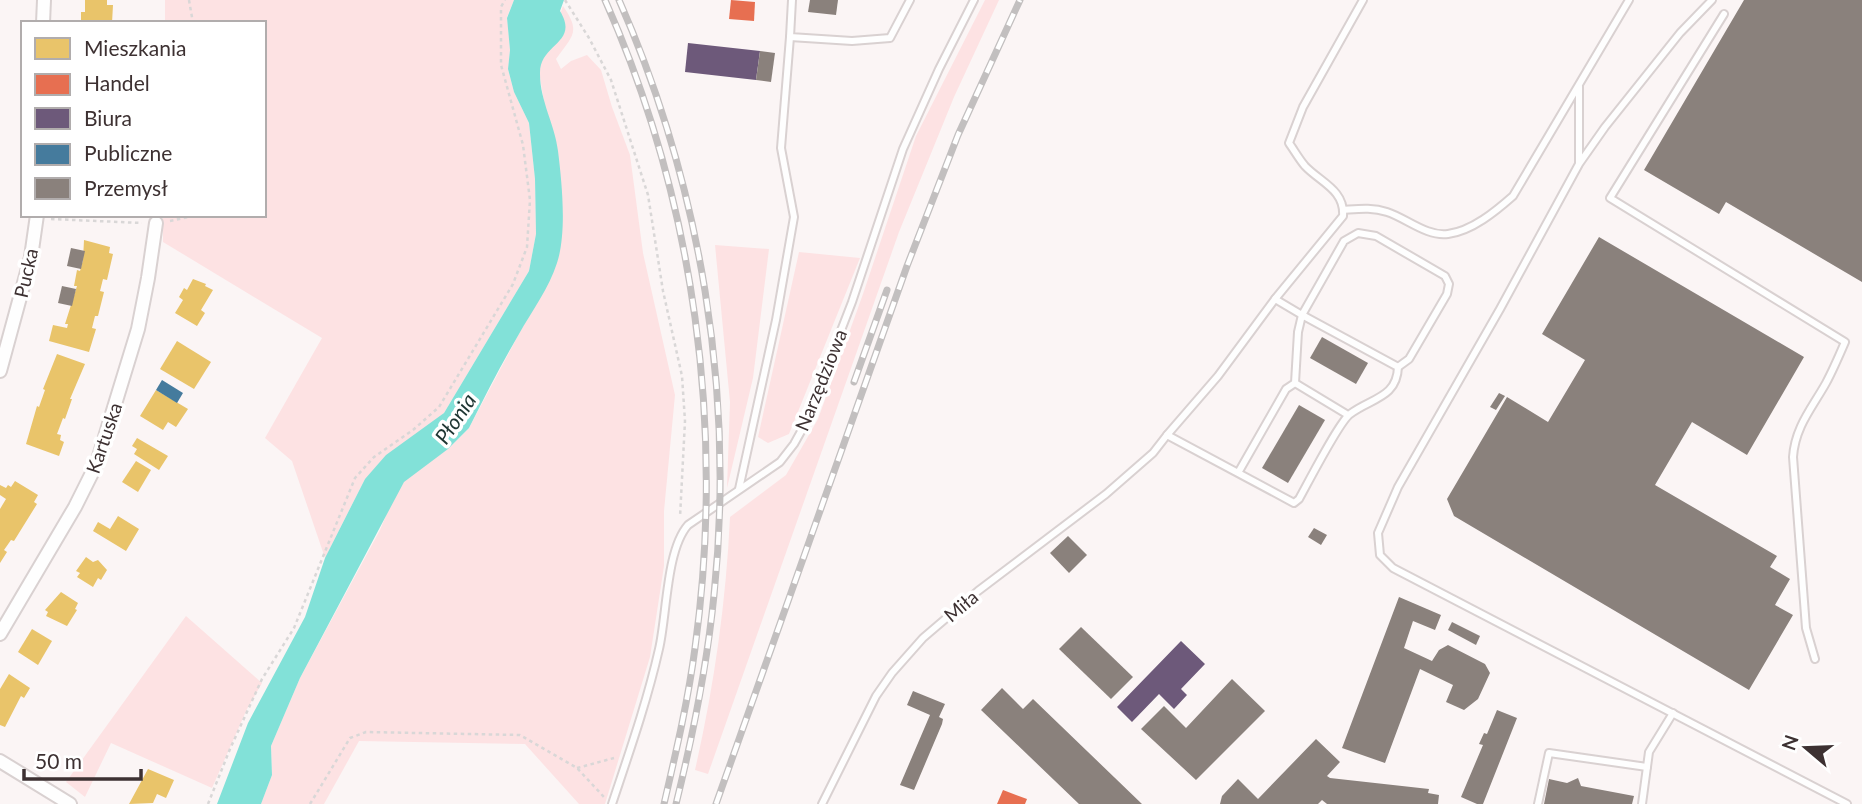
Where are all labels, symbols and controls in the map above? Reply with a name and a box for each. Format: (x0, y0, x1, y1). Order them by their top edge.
legend (21, 21, 266, 217)
text: Mieszkania (84, 35, 186, 60)
text: Handel (84, 70, 150, 95)
text: Biura (84, 105, 132, 130)
text: Publiczne (84, 140, 172, 165)
text: Przemysł (84, 175, 168, 200)
street label: Pucka (9, 246, 42, 300)
street label: Narzędziowa (790, 326, 851, 434)
water label: Płonia (429, 388, 481, 448)
street label: Kartuska (81, 399, 126, 476)
street label: Miła (939, 585, 982, 626)
north arrow (1771, 713, 1841, 783)
text: N (1776, 732, 1803, 753)
scale bar (24, 738, 142, 782)
text: 50 m (35, 748, 82, 773)

